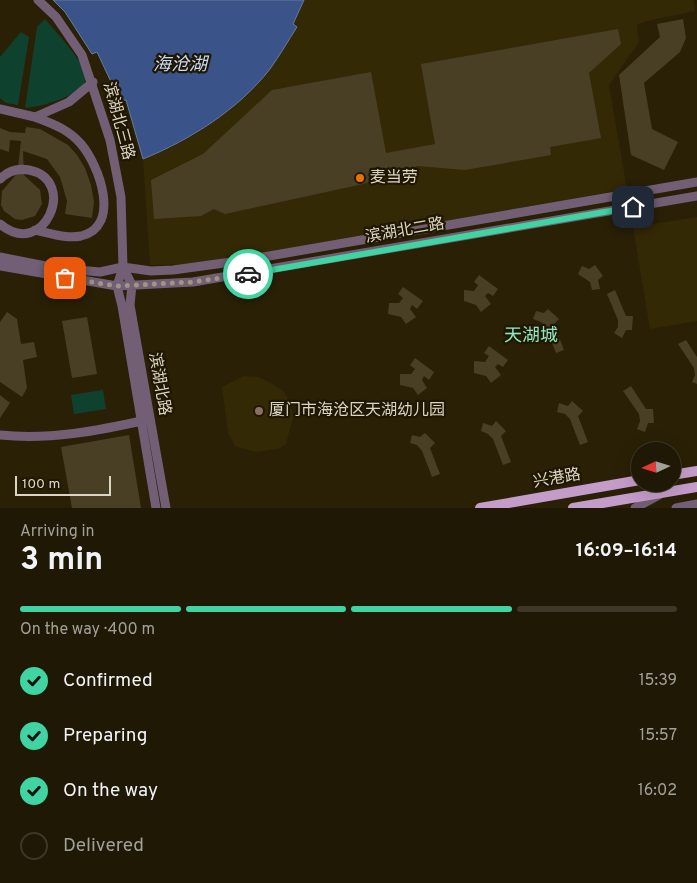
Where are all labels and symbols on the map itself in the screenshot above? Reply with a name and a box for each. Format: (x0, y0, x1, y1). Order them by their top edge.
water label: 海沧湖 (153, 54, 210, 77)
street label: 滨湖北三路 (98, 80, 138, 162)
place label: 麦当劳 (370, 168, 418, 188)
marker: 麦当劳 (354, 172, 366, 184)
pin (612, 186, 654, 228)
street label: 滨湖北二路 (364, 214, 446, 248)
courier (223, 249, 273, 299)
pin (44, 257, 86, 299)
district label: 天湖城 (504, 325, 558, 348)
street label: 滨湖北路 (144, 351, 174, 417)
place label: 厦门市海沧区天湖幼儿园 (269, 401, 445, 421)
marker: 厦门市海沧区天湖幼儿园 (253, 405, 265, 417)
north arrow (631, 442, 681, 492)
street label: 兴港路 (532, 465, 582, 493)
scale bar (15, 473, 111, 496)

